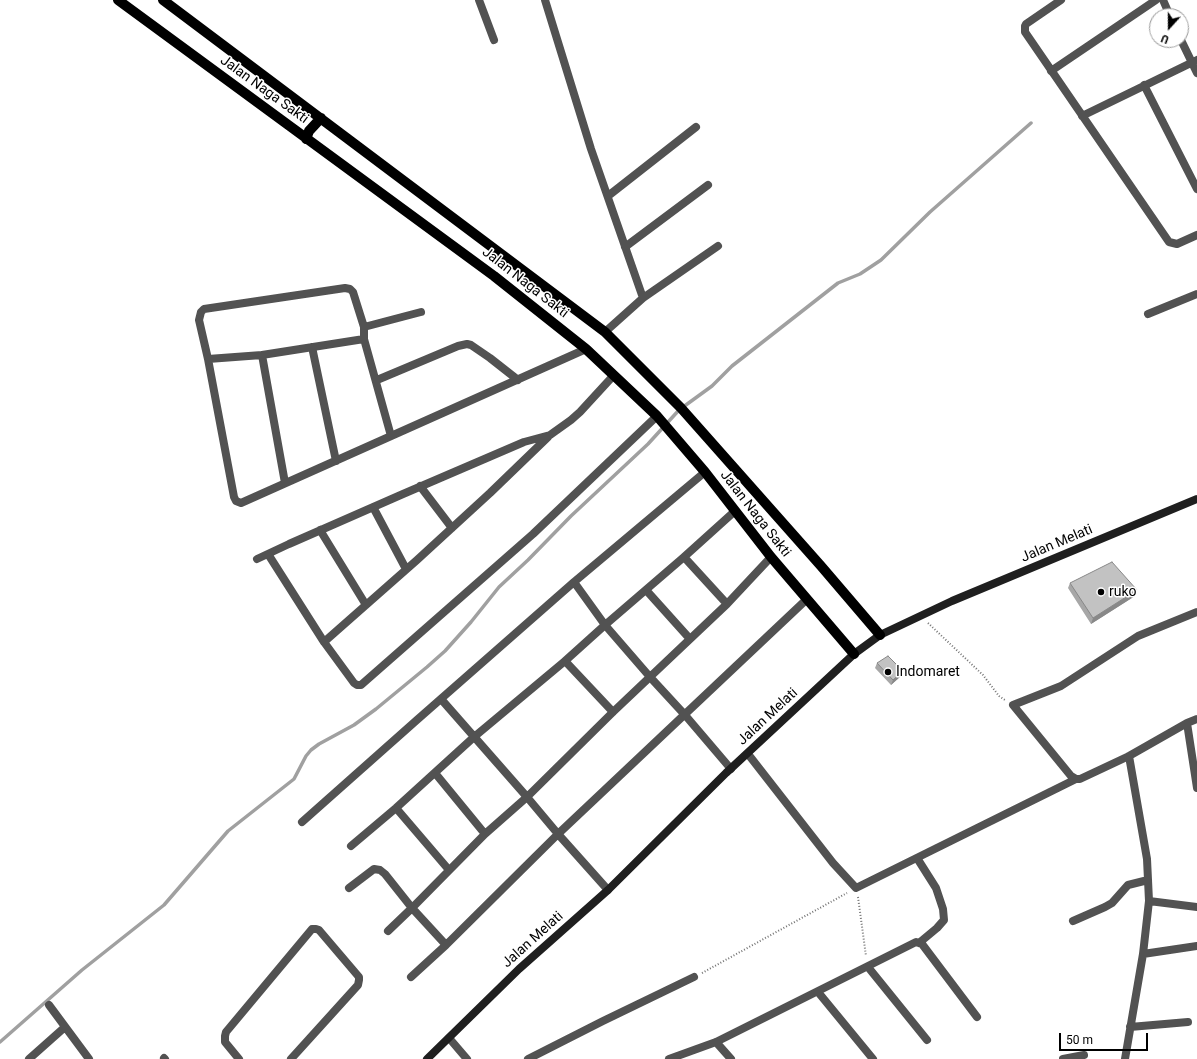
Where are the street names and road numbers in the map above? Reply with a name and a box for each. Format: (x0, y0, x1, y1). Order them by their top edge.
street label: Jalan Naga Sakti (217, 52, 311, 128)
street label: Jalan Naga Sakti (478, 244, 572, 322)
street label: Jalan Naga Sakti (716, 467, 794, 561)
street label: Jalan Melati (1019, 521, 1095, 567)
street label: Jalan Melati (734, 685, 802, 749)
street label: Jalan Melati (499, 908, 567, 972)

